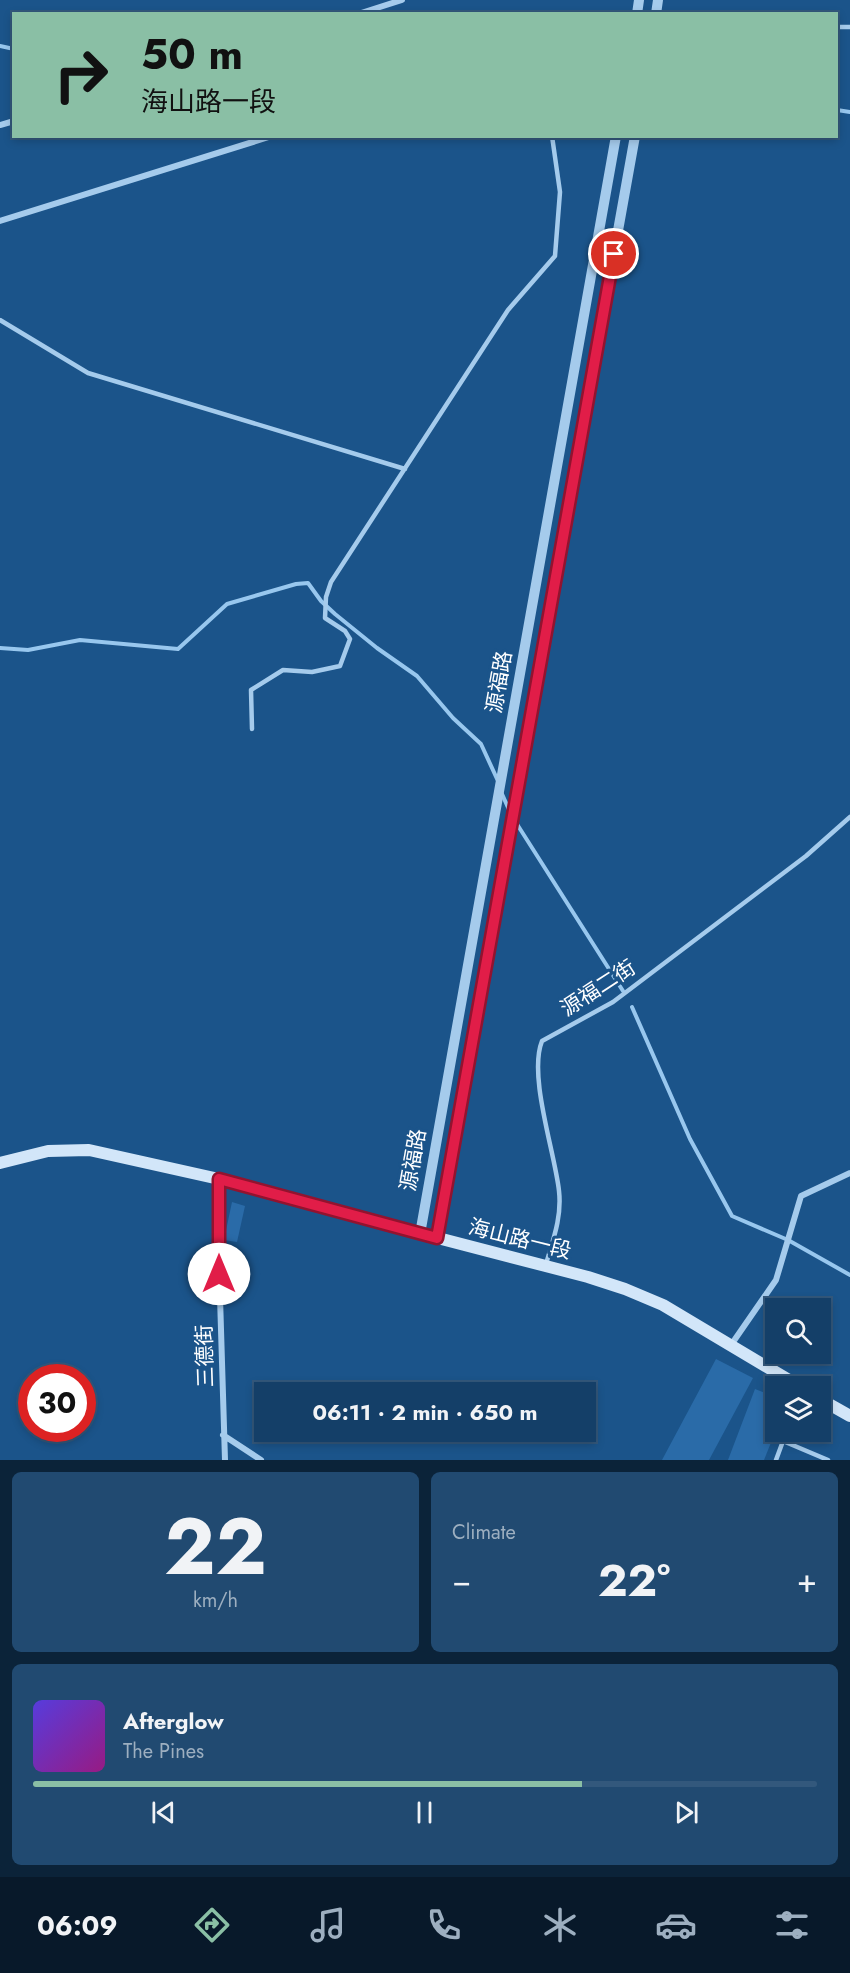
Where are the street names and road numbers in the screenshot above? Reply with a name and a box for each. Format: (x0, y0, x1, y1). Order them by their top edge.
street label: 源福路 (479, 648, 519, 716)
street label: 源福二街 (555, 953, 641, 1023)
street label: 源福路 (393, 1126, 433, 1194)
street label: 海山路一段 (465, 1212, 575, 1266)
street label: 三德街 (189, 1324, 221, 1388)

